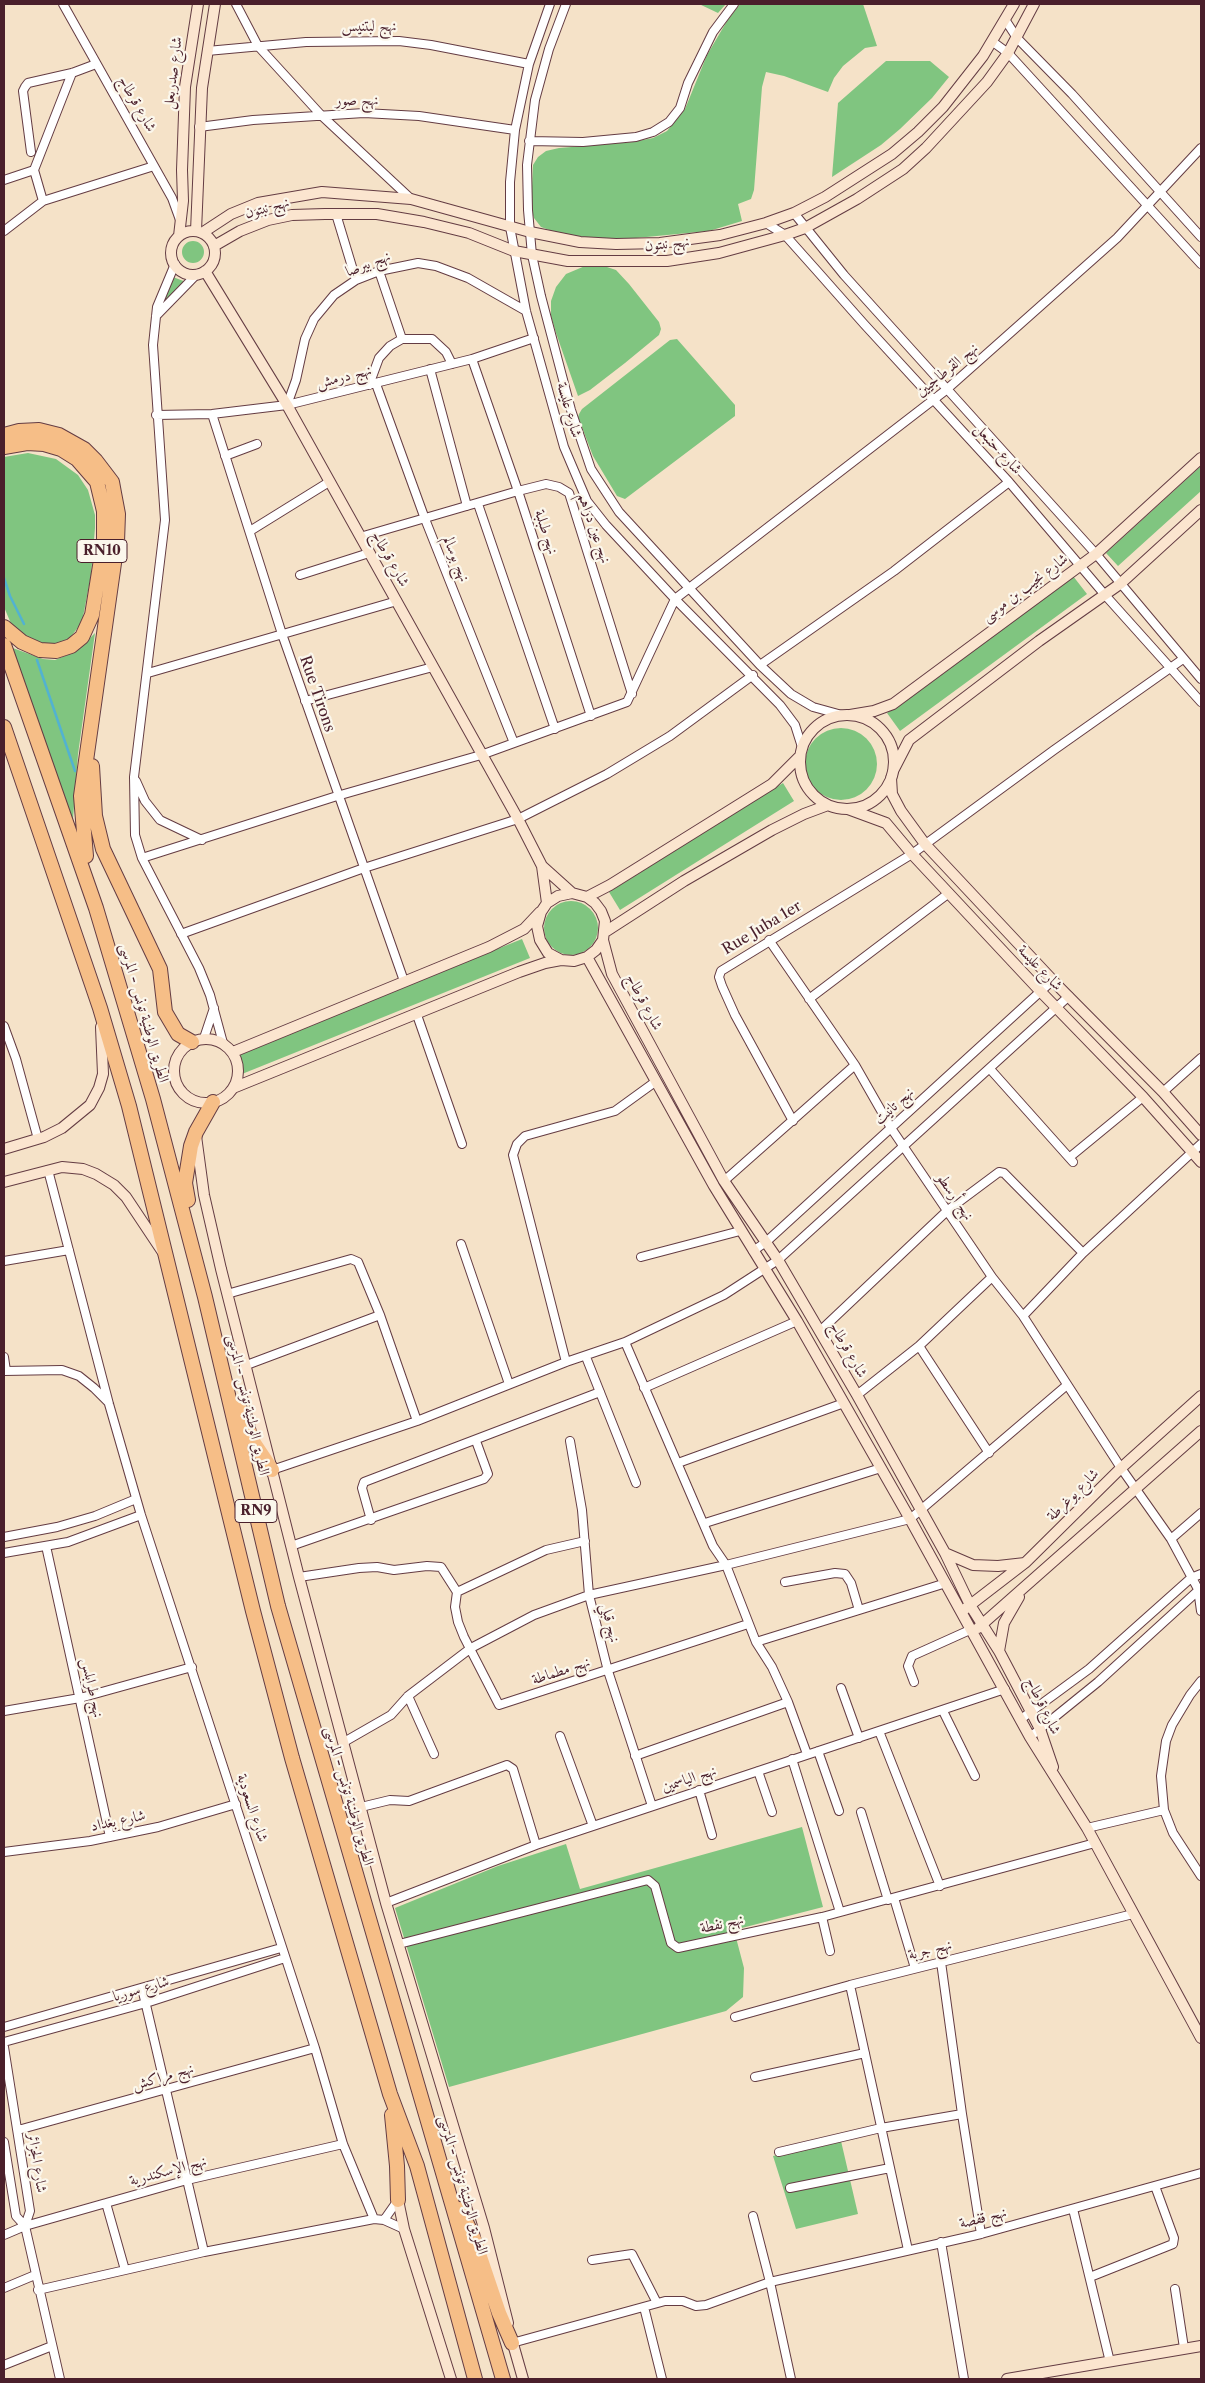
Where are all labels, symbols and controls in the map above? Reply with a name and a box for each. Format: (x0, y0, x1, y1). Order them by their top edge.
street label: نهج لبتنيس (342, 18, 396, 36)
street label: شارع صدربعل (160, 36, 186, 110)
street label: شارع قرطاج (114, 73, 160, 135)
street label: نهج صور (335, 92, 379, 110)
street label: نهج نبتون (243, 193, 291, 223)
street label: نهج نبتون (644, 233, 690, 255)
street label: نهج بيرصا (343, 247, 393, 281)
street label: نهج القرطاجيين (912, 339, 982, 401)
street label: نهج درمش (315, 361, 373, 393)
street label: شارع عليسة (553, 380, 585, 440)
street label: شارع حنبعل (970, 420, 1026, 478)
street label: نهج عين دراهم (574, 490, 614, 566)
street label: نهج طبلبة (530, 507, 562, 557)
street label: شارع قرطاج (367, 528, 413, 590)
street label: نهج بوسالم (439, 533, 473, 585)
road number: RN10 (77, 540, 127, 562)
street label: شارع نجيب بن موسى (978, 550, 1072, 626)
street label: Rue Tirons (296, 654, 338, 734)
street label: Rue Juba 1er (719, 897, 805, 959)
street label: الطريق الوطنية تونس - المرسى (115, 941, 173, 1085)
street label: شارع عليسة (1014, 941, 1066, 995)
street label: شارع قرطاج (622, 971, 666, 1033)
street label: نهج تانيت (870, 1083, 918, 1129)
street label: نهج أرسطو (933, 1170, 977, 1224)
street label: شارع قرطاج (825, 1319, 871, 1381)
street label: الطريق الوطنية تونس - المرسى (223, 1333, 273, 1477)
street label: شارع يوغرطة (1043, 1465, 1103, 1525)
road number: RN9 (235, 1500, 277, 1522)
street label: نهج قبلي (596, 1602, 624, 1644)
street label: نهج مطماطة (530, 1653, 592, 1689)
street label: نهج طرابلس (77, 1657, 107, 1719)
street label: شارع قرطاج (1021, 1674, 1065, 1738)
street label: الطريق الوطنية تونس - المرسى (320, 1724, 378, 1868)
street label: نهج الياسمين (659, 1762, 719, 1796)
street label: شارع السعودية (233, 1772, 271, 1844)
street label: شارع بغداد (89, 1806, 147, 1836)
street label: نهج نفطة (699, 1911, 745, 1937)
street label: نهج جربة (906, 1936, 954, 1964)
street label: شارع سوريا (111, 1972, 171, 2006)
street label: نهج مراكش (130, 2060, 196, 2094)
street label: الطريق الوطنية تونس - المرسى (434, 2113, 492, 2257)
street label: شارع الجزائر (23, 2132, 51, 2194)
street label: نهج الإسكندرية (128, 2152, 208, 2190)
street label: نهج قفصة (957, 2203, 1009, 2233)

